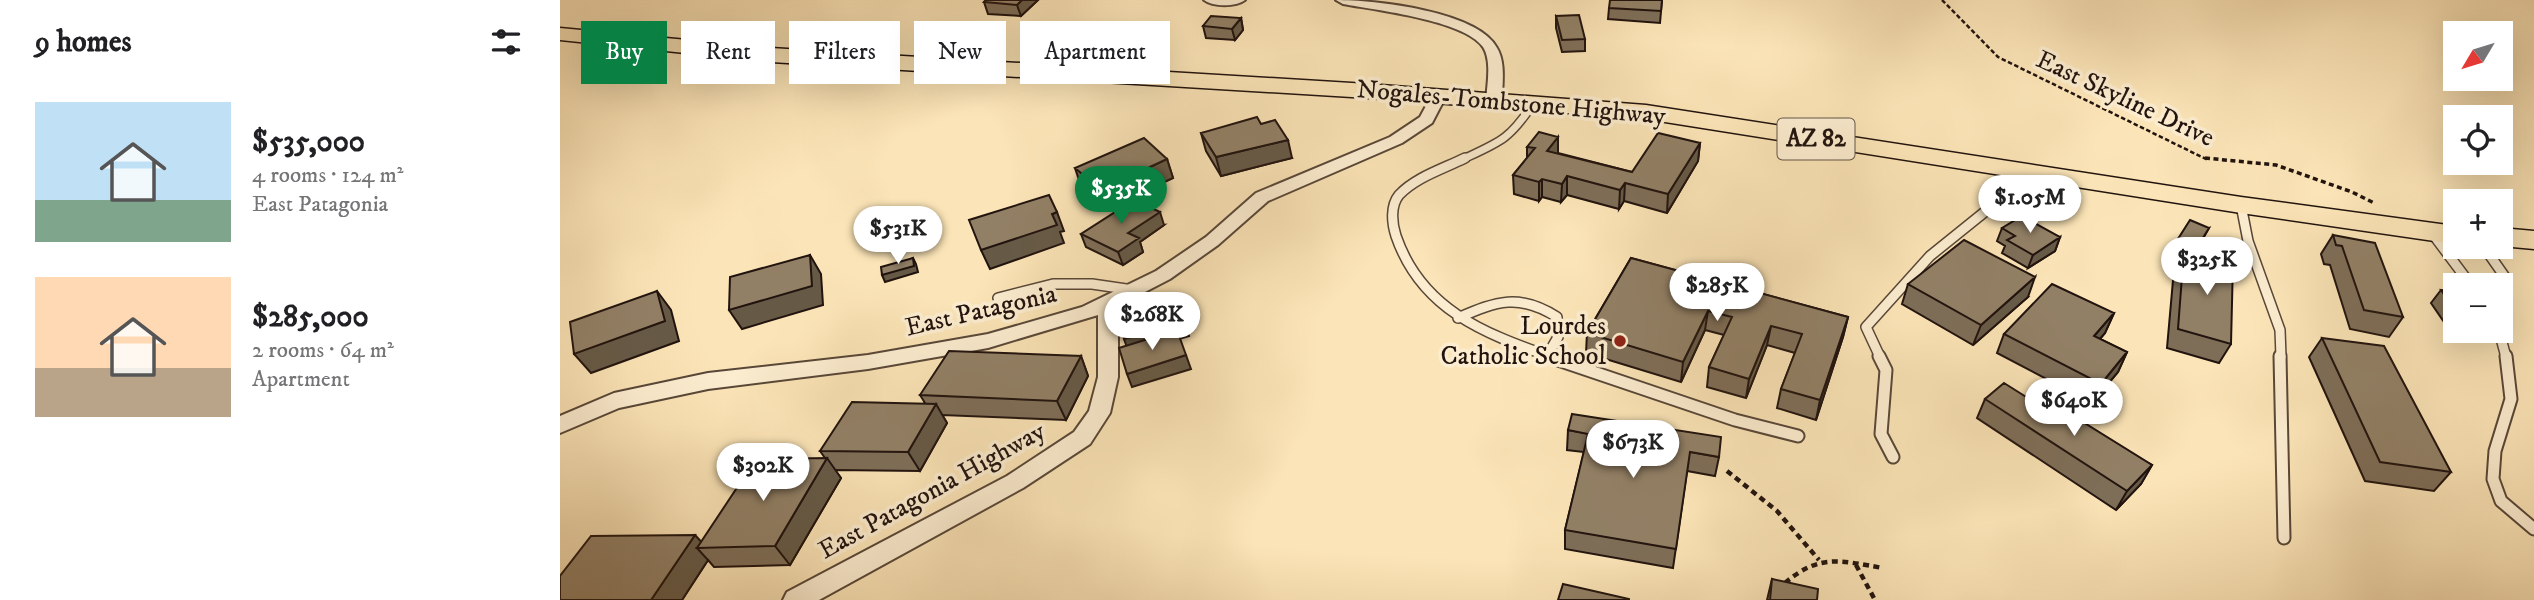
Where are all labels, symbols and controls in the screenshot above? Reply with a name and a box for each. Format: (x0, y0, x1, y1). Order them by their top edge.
chip: Buy (581, 21, 667, 84)
chip: Rent (681, 21, 775, 84)
chip: Filters (789, 21, 900, 84)
chip: New (914, 21, 1006, 84)
chip: Apartment (1020, 21, 1170, 84)
north arrow (2443, 21, 2513, 91)
map controls (2443, 21, 2513, 343)
icon: filters (487, 23, 525, 61)
text: 9 homes (35, 24, 132, 61)
street label: East Skyline Drive (2031, 43, 2219, 155)
street label: Nogales-Tombstone Highway (1355, 73, 1668, 133)
button: locate (2443, 105, 2513, 175)
road number: AZ 82 (1778, 119, 1854, 160)
text: $535,000 (252, 124, 365, 161)
icon: home (91, 130, 175, 214)
text: 4 rooms · 124 m² (252, 161, 403, 190)
pin: $535K (1072, 166, 1170, 226)
text: $535K (1091, 174, 1151, 203)
pin: $1.05M (1973, 176, 2087, 235)
text: $1.05M (1994, 183, 2066, 212)
button: + (2443, 189, 2513, 259)
text: East Patagonia (252, 190, 388, 219)
pin: $531K (849, 206, 947, 266)
text: $531K (869, 214, 927, 243)
pin: $325K (2158, 238, 2256, 297)
text: $325K (2177, 245, 2237, 274)
pin: $285K (1668, 264, 1766, 323)
text: $285K (1686, 271, 1748, 300)
button: − (2443, 273, 2513, 343)
street label: East Patagonia (902, 278, 1060, 344)
pin: $268K (1103, 292, 1201, 352)
text: $285,000 (252, 299, 369, 336)
text: $268K (1120, 300, 1184, 329)
icon: home (91, 305, 175, 389)
place label: Lourdes Catholic School (1441, 310, 1606, 373)
marker: Lourdes Catholic School (1612, 333, 1628, 349)
text: 2 rooms · 64 m² (252, 336, 394, 365)
text: Apartment (252, 365, 350, 394)
pin: $640K (2025, 378, 2123, 438)
text: $640K (2041, 386, 2107, 415)
street label: East Patagonia Highway (813, 415, 1052, 567)
pin: $673K (1584, 420, 1682, 480)
text: $673K (1602, 428, 1664, 457)
pin: $302K (714, 444, 812, 503)
text: $302K (733, 451, 793, 480)

